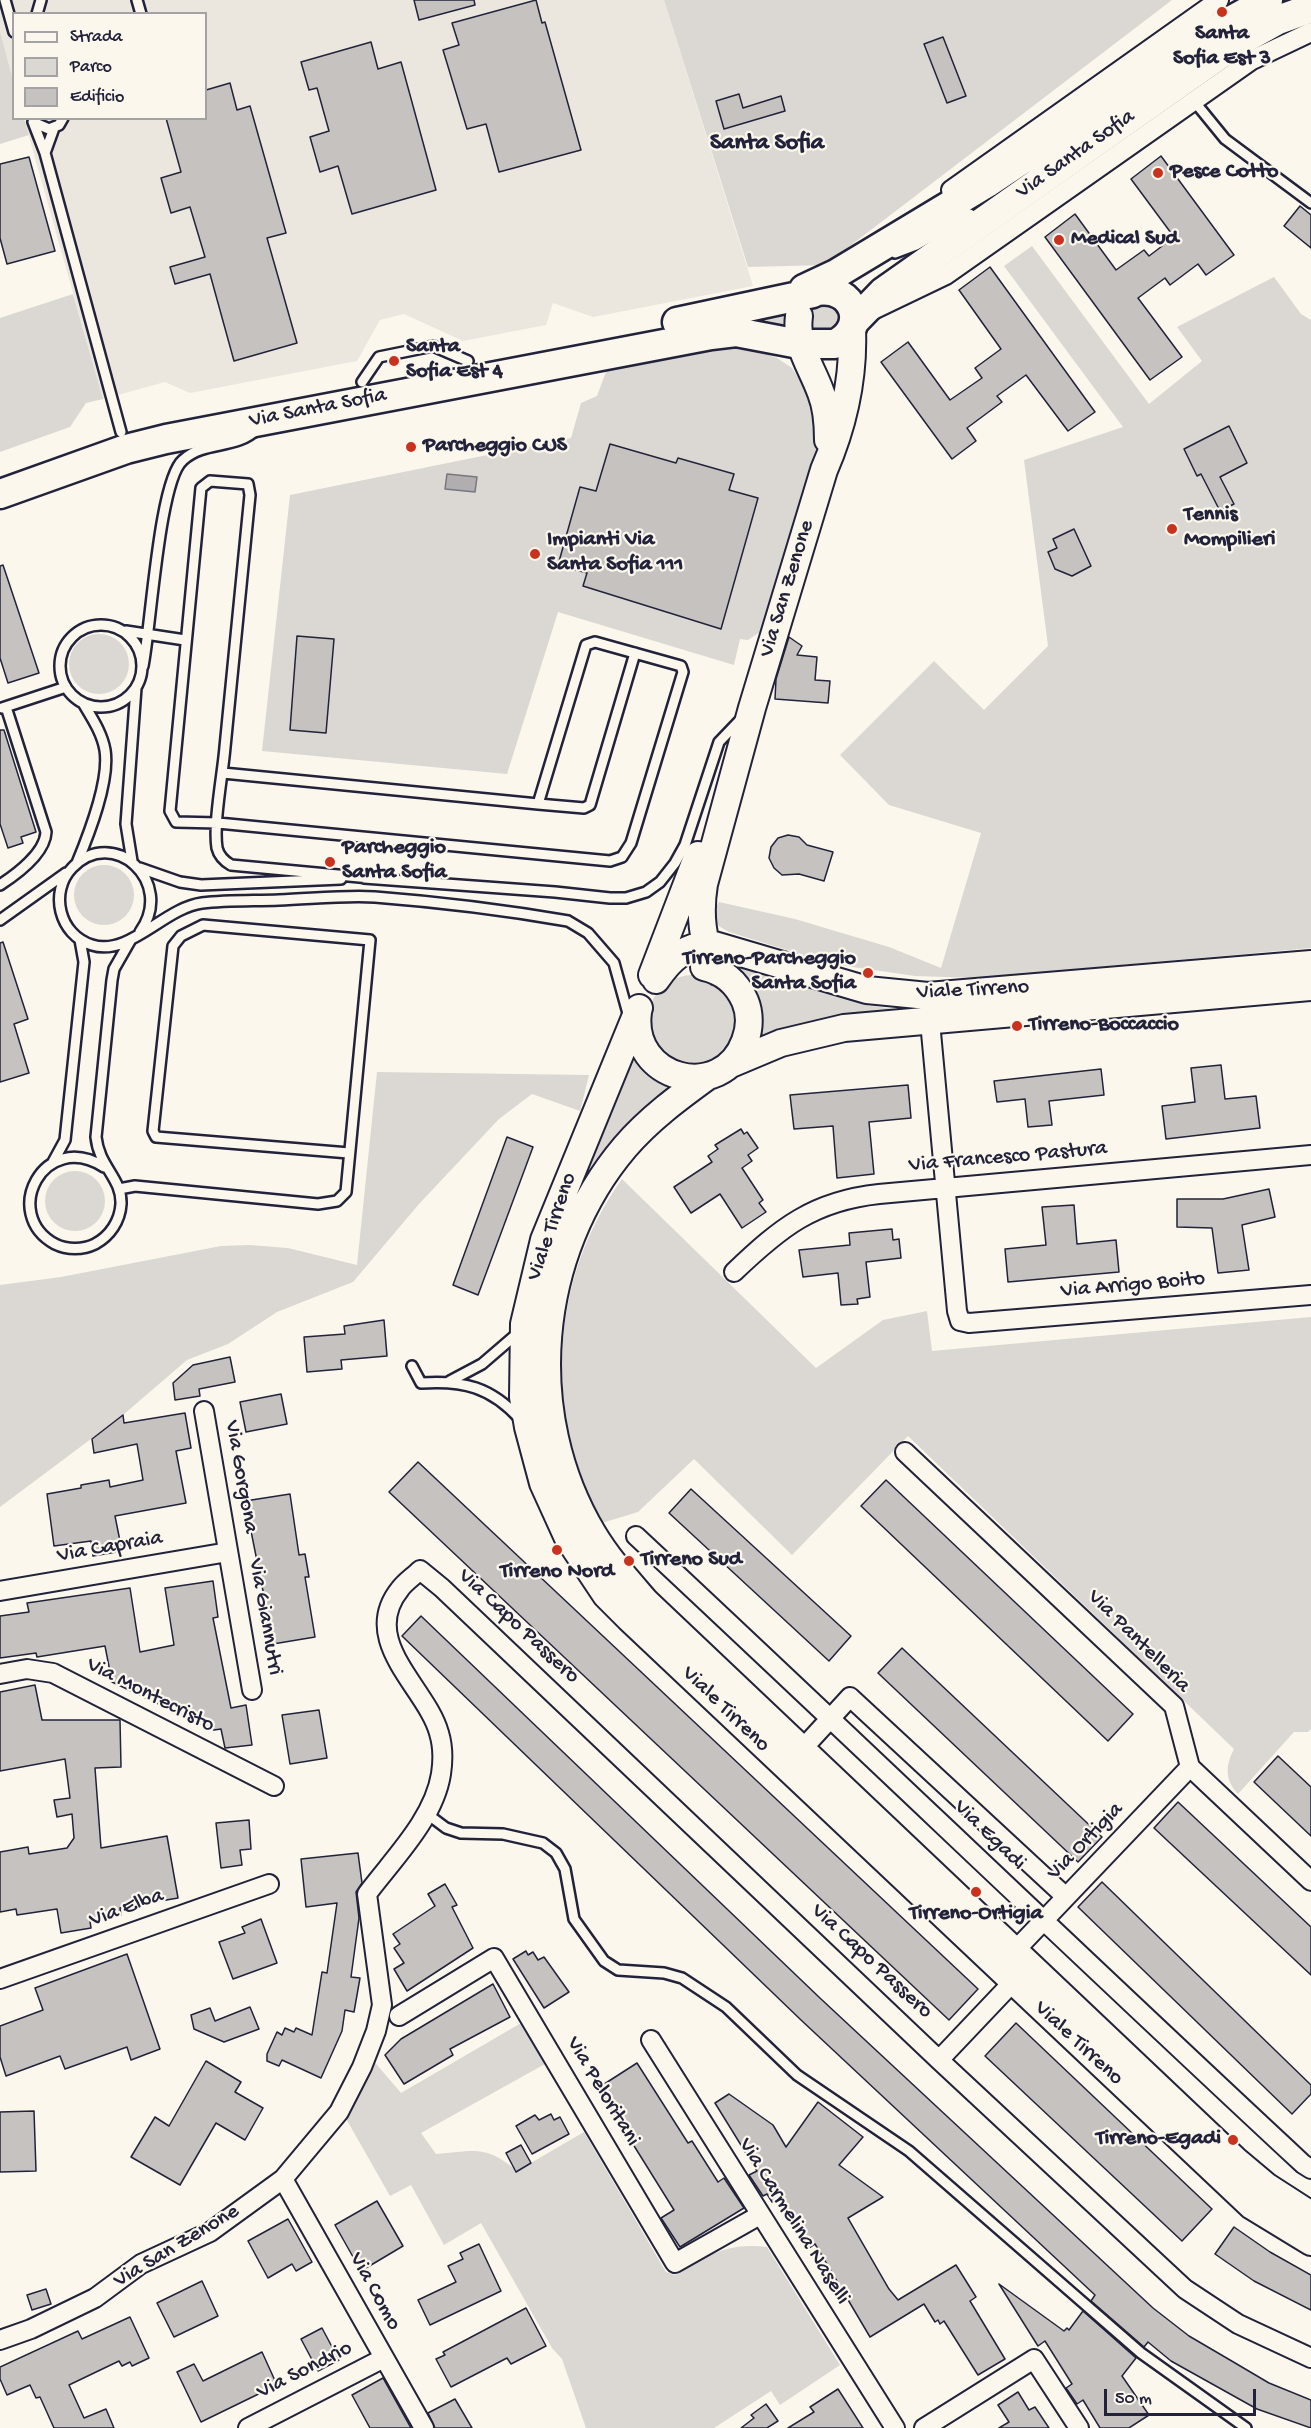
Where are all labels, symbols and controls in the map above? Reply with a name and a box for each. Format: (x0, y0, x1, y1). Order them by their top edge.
marker: Santa Sofia Est 3 (1215, 5, 1229, 19)
legend (12, 12, 207, 120)
place label: Santa Sofia Est 3 (1173, 22, 1271, 74)
text: Strada (70, 27, 123, 48)
text: Parco (70, 57, 112, 78)
text: Edificio (70, 87, 124, 108)
street label: Via Santa Sofia (1011, 104, 1141, 206)
district label: Santa Sofia (710, 130, 824, 158)
place label: Pesce Cotto (1170, 160, 1278, 186)
marker: Pesce Cotto (1151, 166, 1165, 180)
place label: Medical Sud (1071, 227, 1178, 253)
marker: Medical Sud (1052, 233, 1066, 247)
place label: Santa Sofia Est 4 (406, 335, 503, 386)
marker: Santa Sofia Est 4 (387, 354, 401, 368)
street label: Via Santa Sofia (247, 383, 389, 435)
place label: Parcheggio CUS (423, 434, 567, 460)
marker: Parcheggio CUS (404, 440, 418, 454)
place label: Tennis Mompilieri (1184, 503, 1275, 554)
street label: Via San Zenone (755, 517, 821, 661)
marker: Tennis Mompilieri (1165, 522, 1179, 536)
place label: Impianti Via Santa Sofia 111 (547, 528, 683, 580)
marker: Impianti Via Santa Sofia 111 (528, 547, 542, 561)
place label: Parcheggio Santa Sofia (342, 836, 447, 888)
marker: Parcheggio Santa Sofia (323, 855, 337, 869)
place label: Tirreno-Parcheggio Santa Sofia (683, 947, 856, 998)
marker: Tirreno-Parcheggio Santa Sofia (861, 966, 875, 980)
street label: Viale Tirreno (916, 975, 1030, 1007)
place label: Tirreno-Boccaccio (1029, 1013, 1179, 1039)
marker: Tirreno-Boccaccio (1010, 1019, 1024, 1033)
street label: Via Francesco Pastura (908, 1136, 1108, 1180)
street label: Viale Tirreno (522, 1169, 584, 1285)
street label: Via Arrigo Boito (1060, 1267, 1206, 1305)
street label: Via Gorgona (217, 1419, 263, 1535)
street label: Via Capraia (55, 1526, 165, 1570)
marker: Tirreno Nord (550, 1543, 564, 1557)
place label: Tirreno Sud (641, 1548, 742, 1574)
marker: Tirreno Sud (622, 1554, 636, 1568)
street label: Via Giannutri (241, 1557, 287, 1677)
place label: Tirreno Nord (500, 1560, 614, 1586)
street label: Via Capo Passero (452, 1564, 584, 1690)
street label: Via Pantelleria (1081, 1585, 1195, 1699)
street label: Via Montecristo (81, 1652, 219, 1740)
street label: Viale Tirreno (675, 1661, 775, 1759)
street label: Via Egadi (947, 1795, 1031, 1877)
street label: Via Ortigia (1042, 1797, 1130, 1887)
street label: Via Elba (86, 1883, 168, 1935)
marker: Tirreno-Ortigia (969, 1885, 983, 1899)
street label: Via Capo Passero (805, 1899, 937, 2025)
place label: Tirreno-Ortigia (909, 1902, 1043, 1928)
street label: Viale Tirreno (1028, 1996, 1128, 2092)
street label: Via Peloritani (559, 2032, 645, 2152)
place label: Tirreno-Egadi (1096, 2127, 1221, 2153)
marker: Tirreno-Egadi (1226, 2133, 1240, 2147)
street label: Via Carmelina Naselli (731, 2134, 855, 2310)
street label: Via San Zenone (109, 2199, 245, 2295)
street label: Via Como (342, 2249, 406, 2335)
street label: Via Sondrio (253, 2336, 357, 2406)
scale bar (1107, 2377, 1258, 2415)
text: 50 m (1115, 2389, 1152, 2410)

